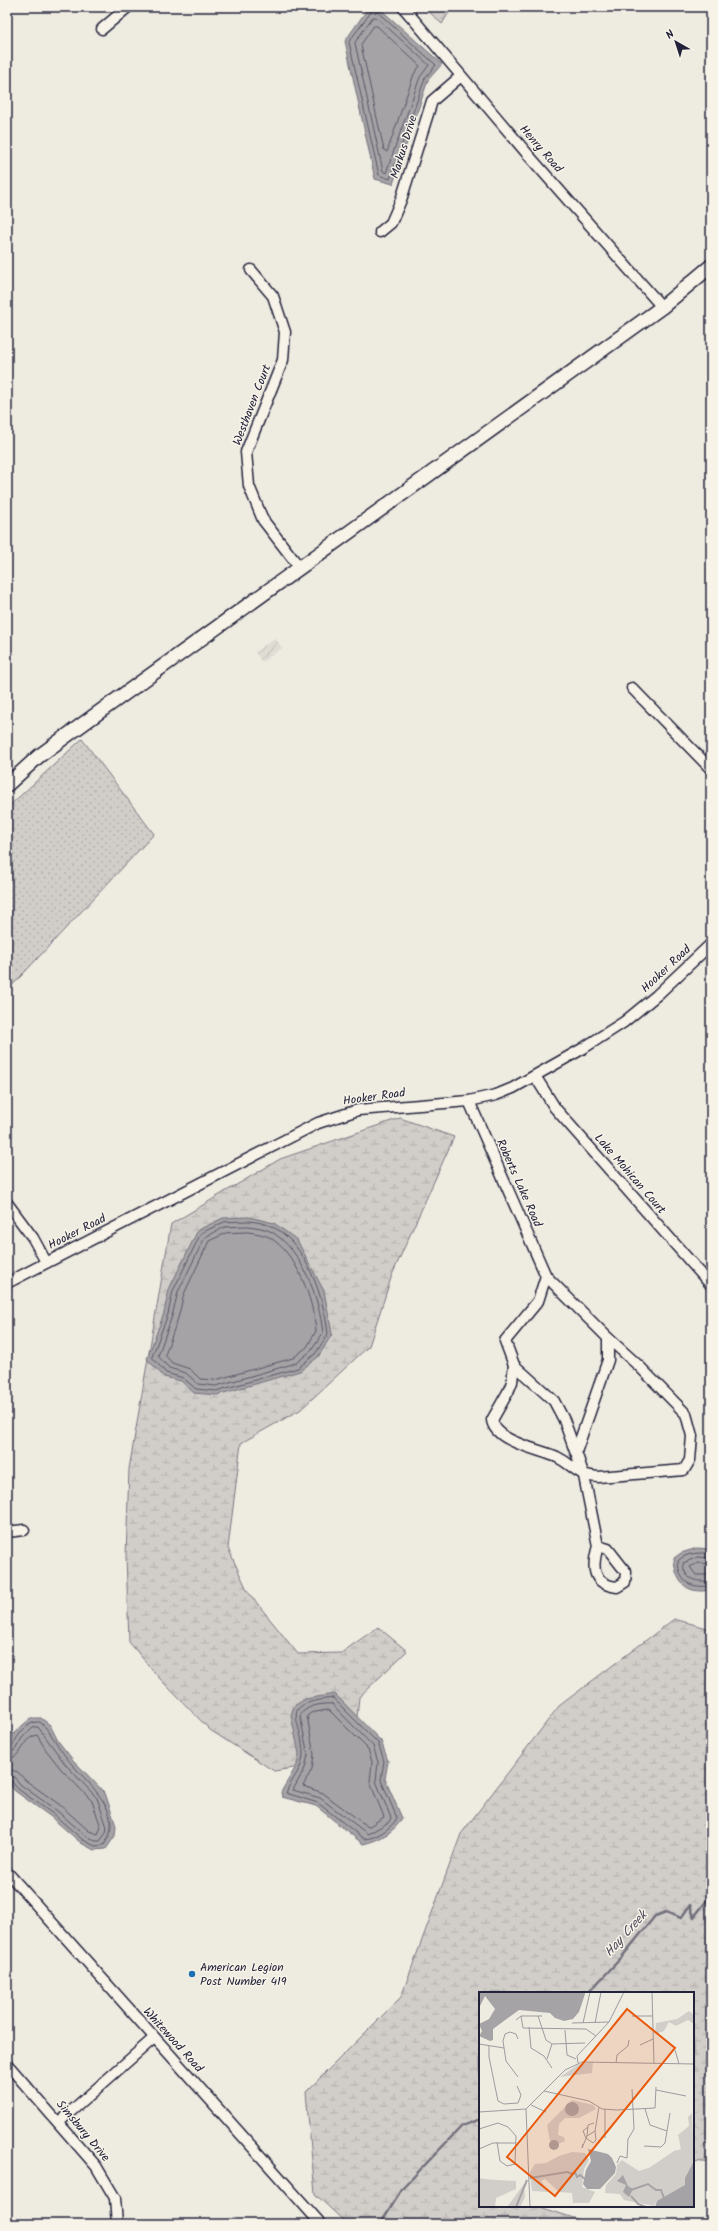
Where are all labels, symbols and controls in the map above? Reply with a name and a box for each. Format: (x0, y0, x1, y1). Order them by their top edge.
north arrow (656, 22, 696, 62)
text: N (662, 26, 679, 44)
street label: Markus Drive (385, 112, 423, 181)
street label: Henry Road (515, 121, 568, 178)
street label: Westhaven Court (228, 361, 276, 448)
street label: Hooker Road (637, 940, 696, 997)
street label: Hooker Road (342, 1083, 407, 1111)
street label: Lake Mohican Court (590, 1130, 671, 1219)
street label: Roberts Lake Road (491, 1136, 547, 1231)
street label: Hooker Road (45, 1209, 110, 1255)
water label: Hay Creek (599, 1905, 654, 1962)
place label: American Legion Post Number 419 (200, 1958, 287, 1991)
marker: American Legion Post Number 419 (187, 1969, 197, 1979)
inset map (479, 1992, 694, 2207)
street label: Whitewood Road (138, 2003, 208, 2078)
street label: Simsbury Drive (51, 2096, 115, 2166)

